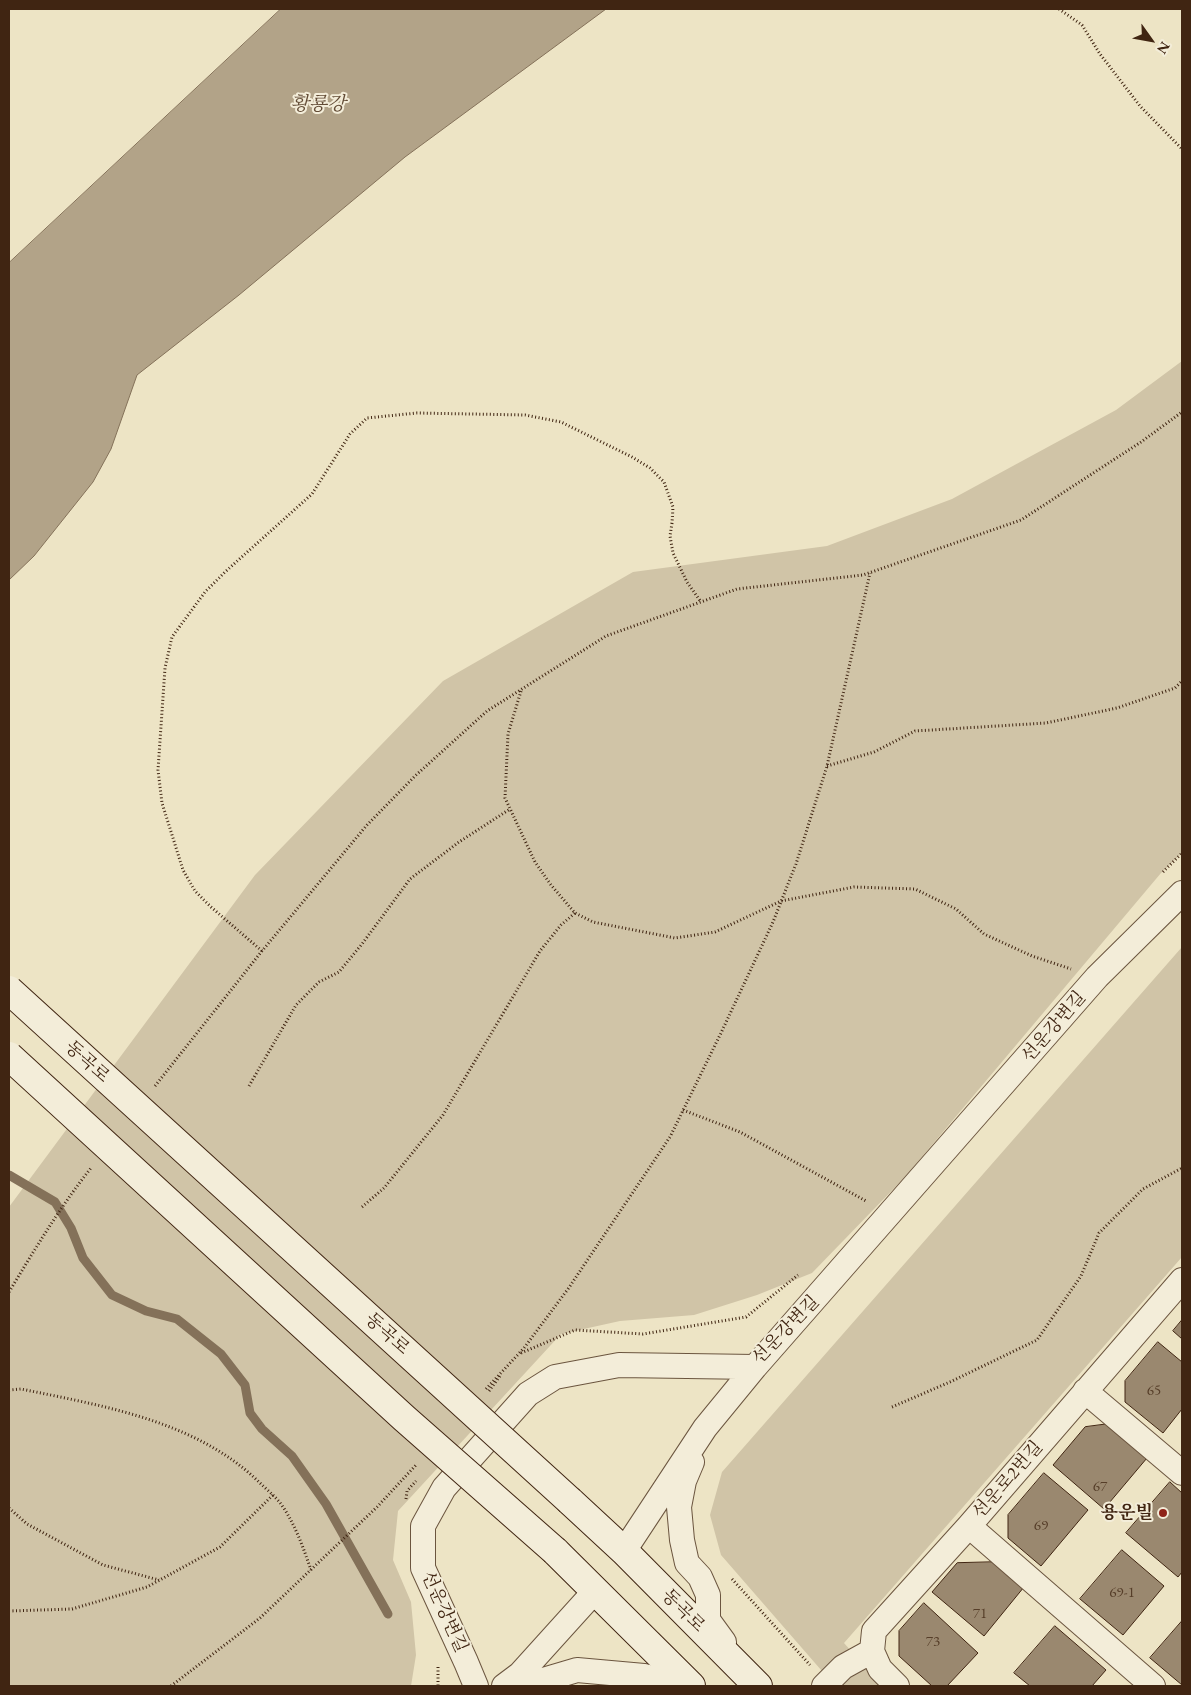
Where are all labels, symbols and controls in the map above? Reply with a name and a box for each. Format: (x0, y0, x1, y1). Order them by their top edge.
north arrow (1126, 15, 1176, 65)
text: N (1153, 38, 1174, 58)
water label: 황룡강 (290, 94, 346, 116)
street label: 선운강변길 (1017, 987, 1091, 1067)
street label: 동곡로 (60, 1037, 114, 1087)
street label: 선운강변길 (748, 1291, 824, 1369)
street label: 동곡로 (360, 1309, 414, 1359)
house number: 65 (1147, 1382, 1161, 1400)
street label: 선운로2번길 (968, 1437, 1048, 1523)
house number: 67 (1093, 1478, 1107, 1496)
place label: 용운빌 (1101, 1502, 1153, 1524)
marker: 용운빌 (1157, 1507, 1169, 1519)
house number: 69 (1034, 1517, 1048, 1535)
street label: 선운강변길 (416, 1568, 472, 1656)
house number: 69-1 (1109, 1584, 1135, 1602)
street label: 동곡로 (657, 1585, 709, 1637)
house number: 71 (973, 1605, 987, 1623)
house number: 73 (926, 1633, 940, 1651)

